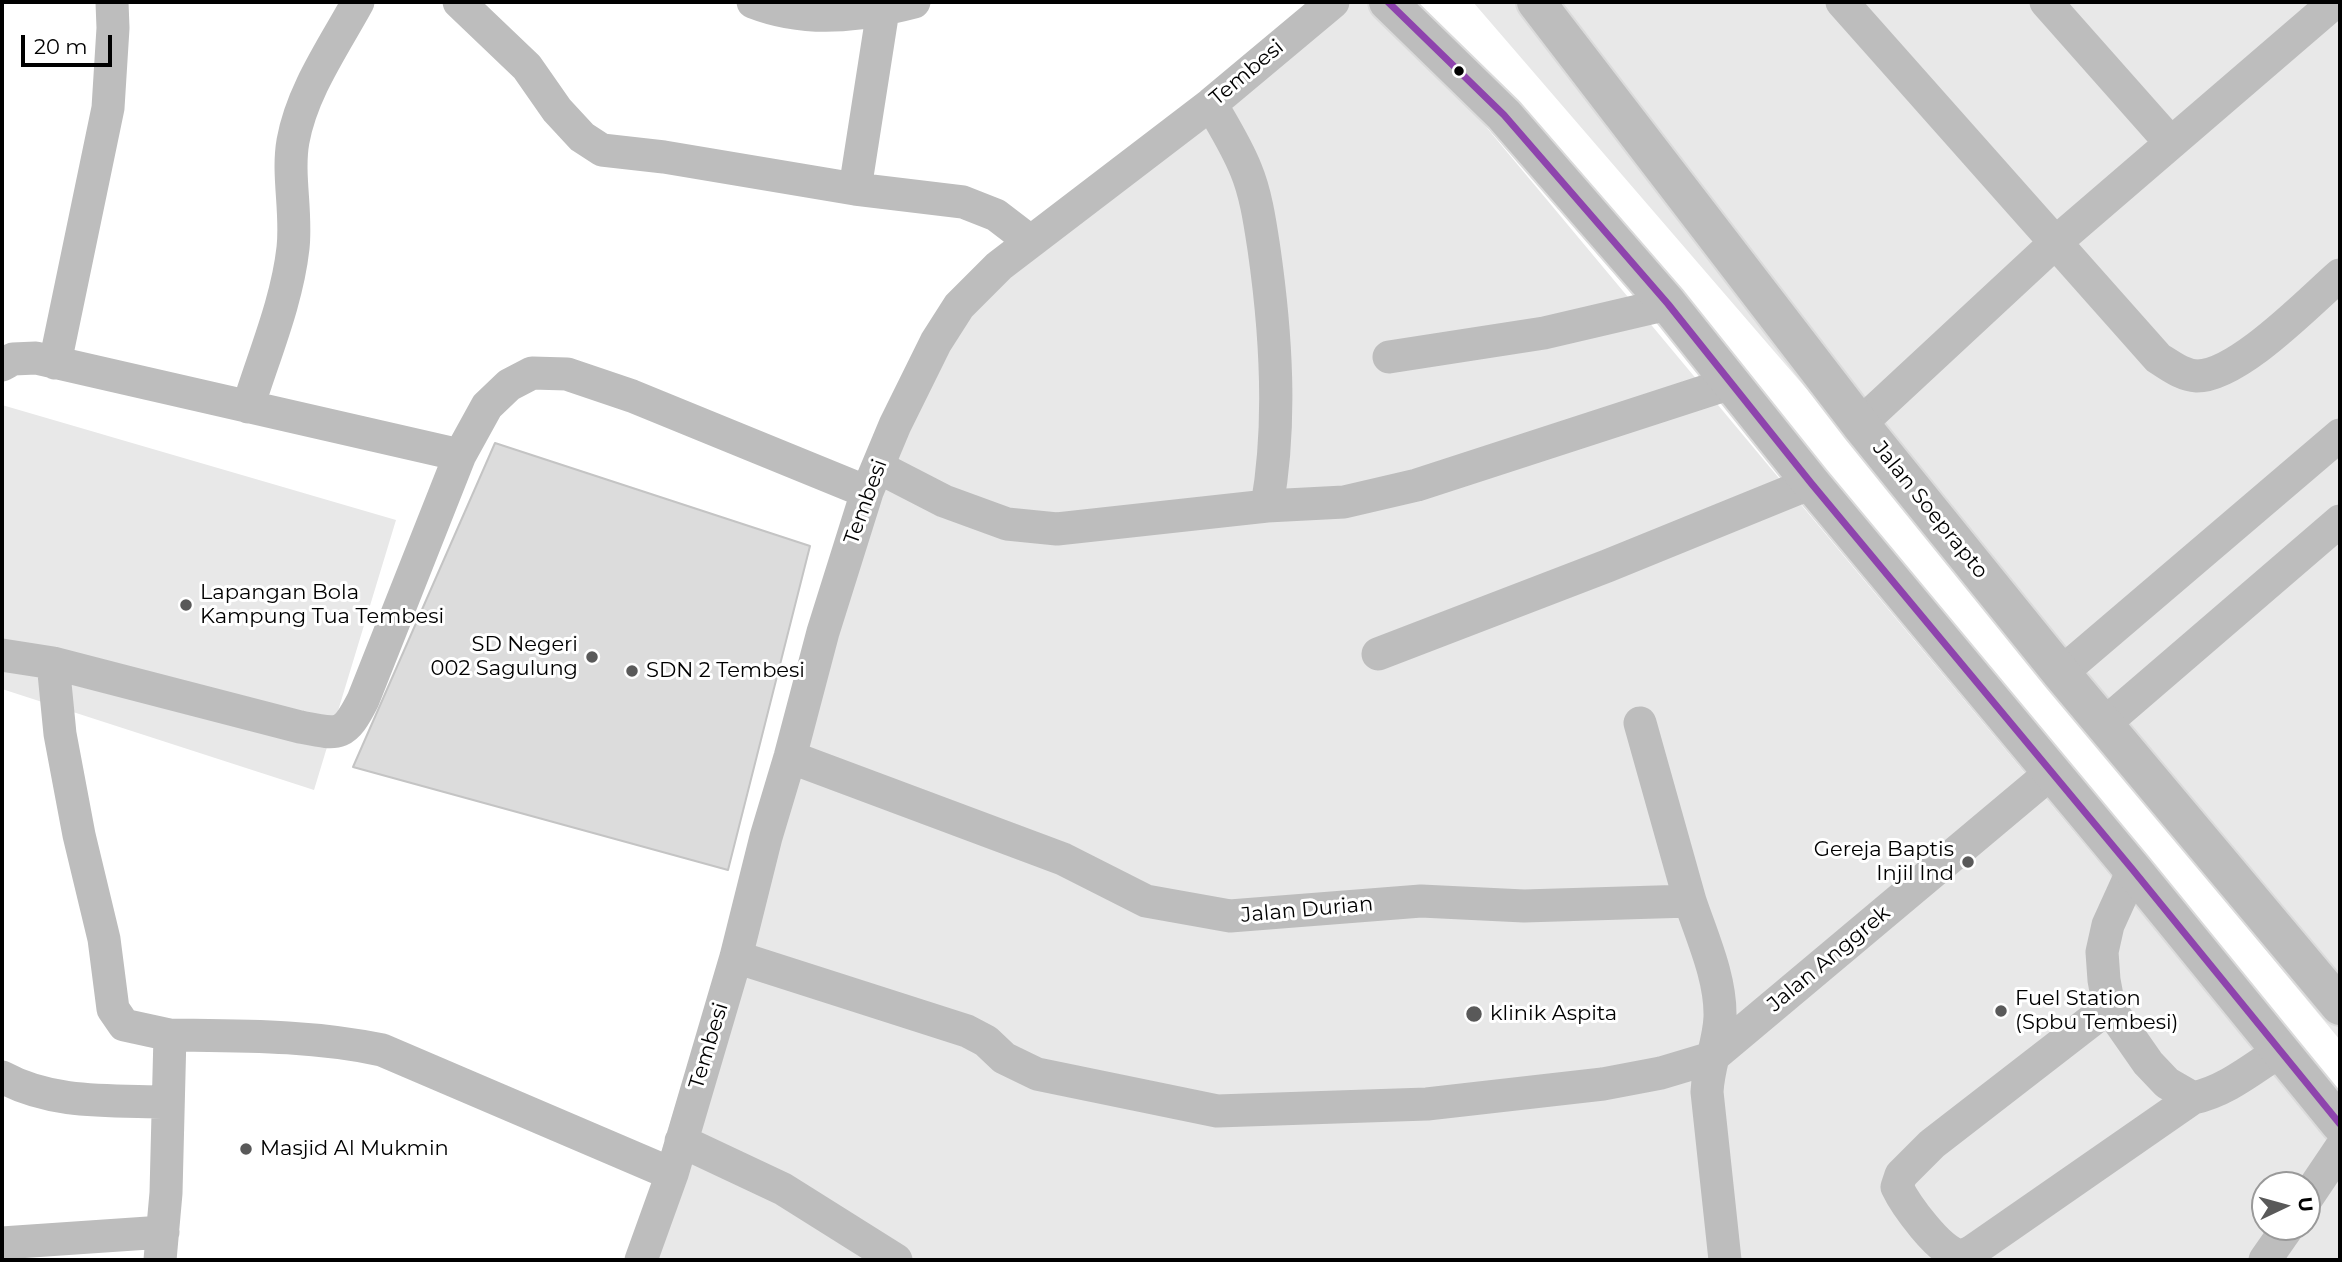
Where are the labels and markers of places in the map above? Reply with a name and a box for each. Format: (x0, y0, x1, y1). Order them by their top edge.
unlabelled marker (1452, 64, 1466, 78)
place label: Lapangan Bola Kampung Tua Tembesi (200, 580, 444, 630)
marker: Lapangan Bola Kampung Tua Tembesi (178, 597, 194, 613)
place label: SD Negeri 002 Sagulung (431, 632, 578, 682)
marker: SD Negeri 002 Sagulung (584, 649, 600, 665)
place label: SDN 2 Tembesi (646, 658, 805, 684)
marker: SDN 2 Tembesi (624, 663, 640, 679)
place label: Gereja Baptis Injil Ind (1814, 837, 1954, 887)
marker: Gereja Baptis Injil Ind (1960, 854, 1976, 870)
place label: Fuel Station (Spbu Tembesi) (2015, 986, 2179, 1036)
place label: klinik Aspita (1490, 1001, 1617, 1027)
marker: Fuel Station (Spbu Tembesi) (1993, 1003, 2009, 1019)
marker: klinik Aspita (1464, 1004, 1484, 1024)
place label: Masjid Al Mukmin (260, 1136, 449, 1162)
marker: Masjid Al Mukmin (238, 1141, 254, 1157)

